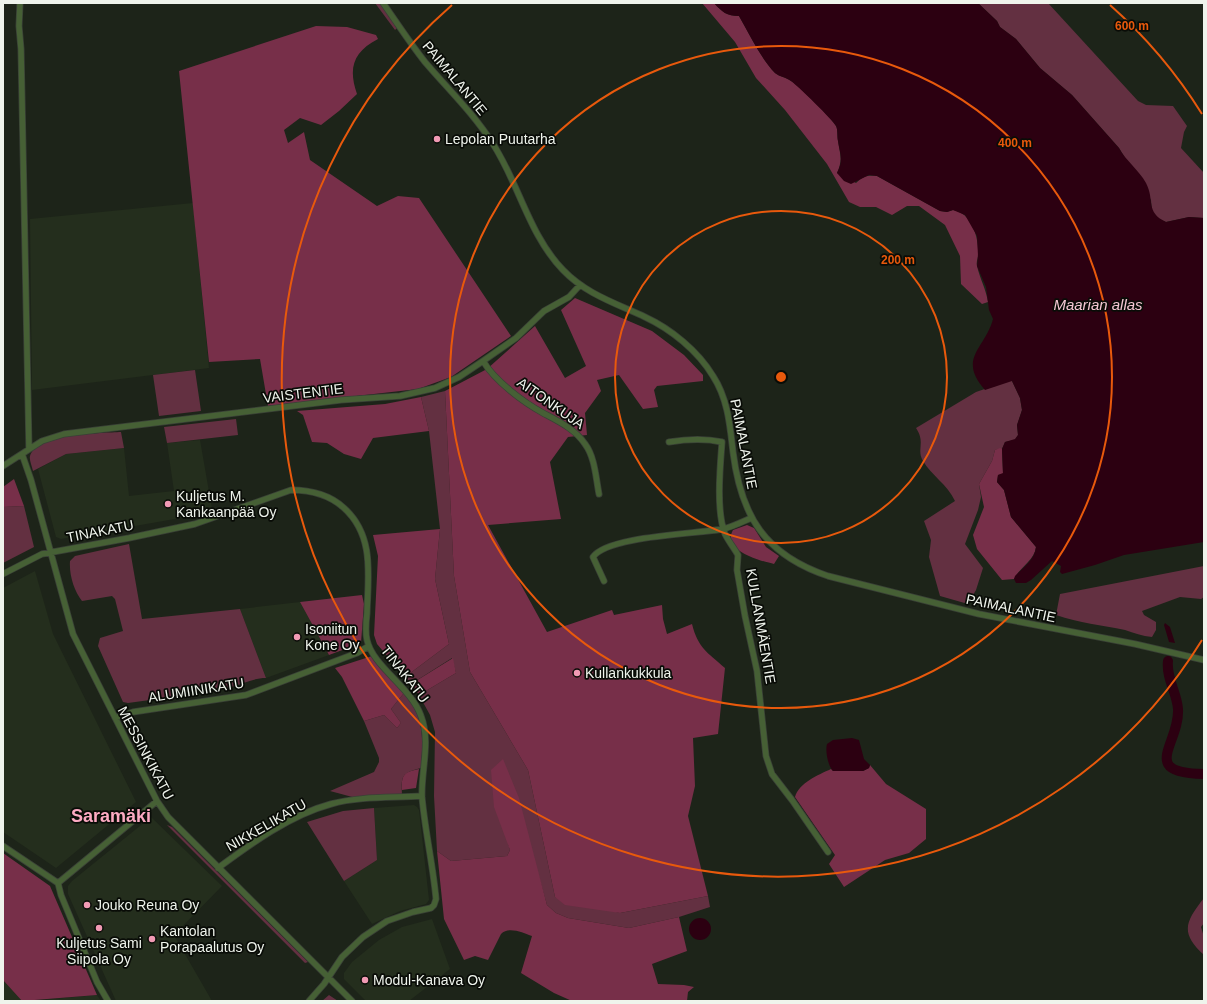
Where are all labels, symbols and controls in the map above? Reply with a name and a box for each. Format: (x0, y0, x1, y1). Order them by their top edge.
text: 600 m (1115, 19, 1149, 33)
street label: PAIMALANTIE (419, 38, 491, 118)
place label: Lepolan Puutarha (445, 131, 556, 147)
marker: Lepolan Puutarha (432, 134, 442, 144)
text: 400 m (998, 136, 1032, 150)
text: 200 m (881, 253, 915, 267)
water label: Maarian allas (1053, 296, 1143, 313)
centre of rings (774, 370, 788, 384)
street label: AITONKUJA (514, 374, 588, 432)
street label: VAISTENTIE (262, 380, 344, 406)
street label: PAIMALANTIE (727, 398, 761, 490)
place label: Kuljetus M. Kankaanpää Oy (176, 488, 276, 520)
marker: Kuljetus M. Kankaanpää Oy (163, 499, 173, 509)
street label: TINAKATU (65, 517, 135, 545)
street label: KULLANMÄENTIE (743, 567, 779, 685)
street label: PAIMALANTIE (965, 591, 1057, 625)
place label: Isoniitun Kone Oy (305, 621, 359, 653)
marker: Isoniitun Kone Oy (292, 632, 302, 642)
street label: TINAKATU (378, 642, 432, 706)
place label: Kullankukkula (585, 665, 672, 681)
marker: Kullankukkula (572, 668, 582, 678)
street label: ALUMIINIKATU (147, 675, 245, 705)
street label: MESSINKIKATU (115, 704, 177, 802)
street label: NIKKELIKATU (223, 796, 309, 854)
district label: Saramäki (71, 806, 151, 826)
place label: Jouko Reuna Oy (95, 897, 199, 913)
marker: Jouko Reuna Oy (82, 900, 92, 910)
marker: Kuljetus Sami Siipola Oy (94, 923, 104, 933)
place label: Kantolan Porapaalutus Oy (160, 923, 264, 955)
marker: Kantolan Porapaalutus Oy (147, 934, 157, 944)
place label: Kuljetus Sami Siipola Oy (56, 935, 142, 967)
place label: Modul-Kanava Oy (373, 972, 485, 988)
marker: Modul-Kanava Oy (360, 975, 370, 985)

